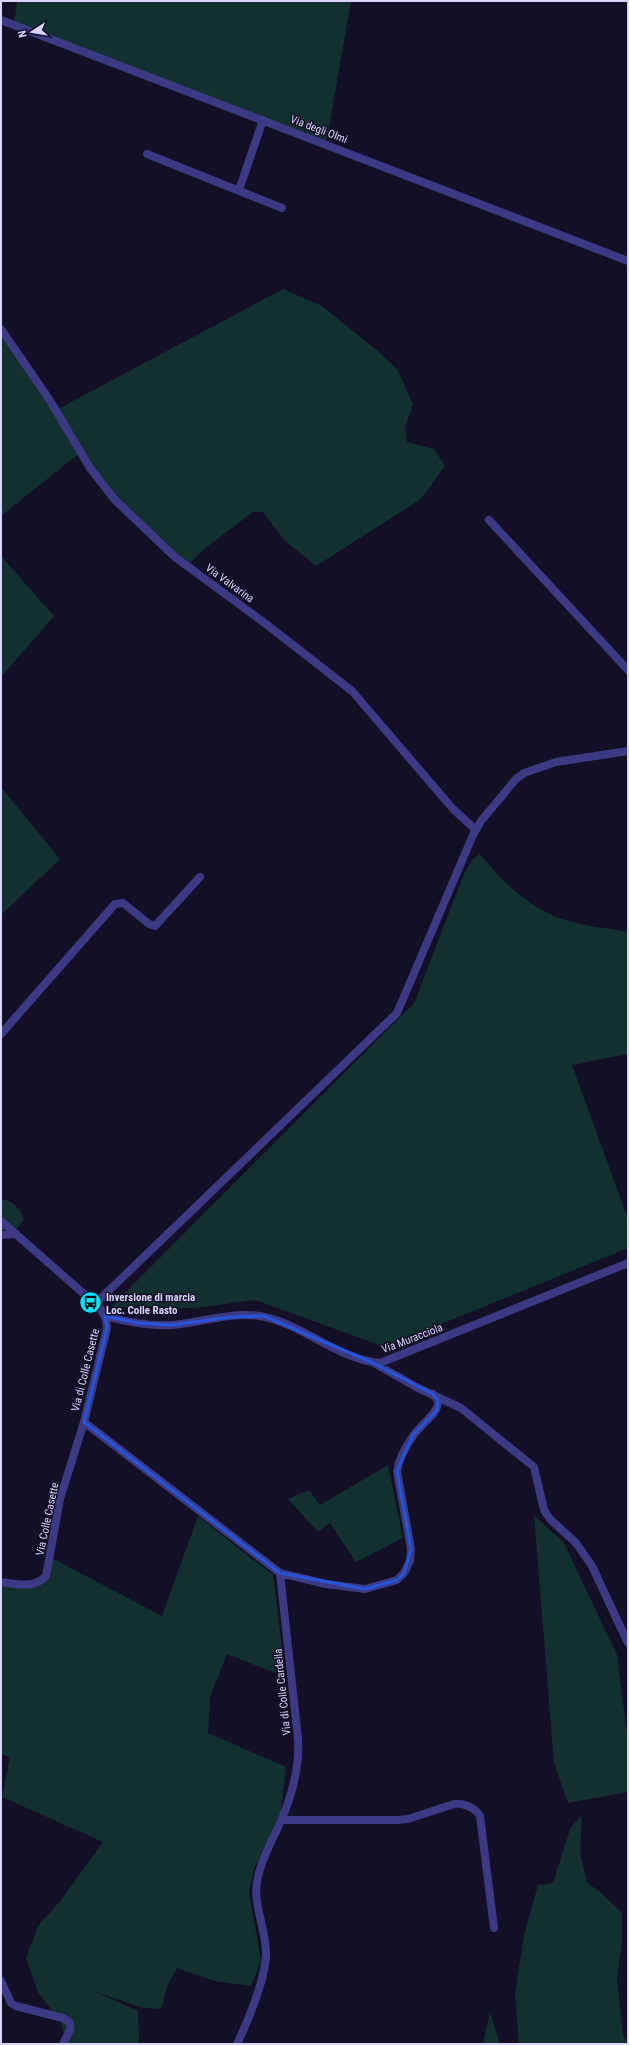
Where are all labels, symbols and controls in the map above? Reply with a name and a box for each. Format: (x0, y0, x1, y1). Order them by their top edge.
north arrow (12, 12, 52, 52)
text: N (16, 29, 30, 39)
street label: Via degli Olmi (288, 113, 349, 146)
street label: Via Valvarina (203, 562, 256, 605)
bus stop icon: Inversione di marcia Loc. Colle Rasto (77, 1290, 103, 1316)
place label: Inversione di marcia Loc. Colle Rasto (106, 1291, 195, 1317)
street label: Via Muracciola (380, 1321, 445, 1356)
street label: Via di Colle Casette (69, 1327, 102, 1413)
street label: Via Colle Casette (33, 1481, 62, 1557)
street label: Via di Colle Cardella (271, 1648, 294, 1736)

